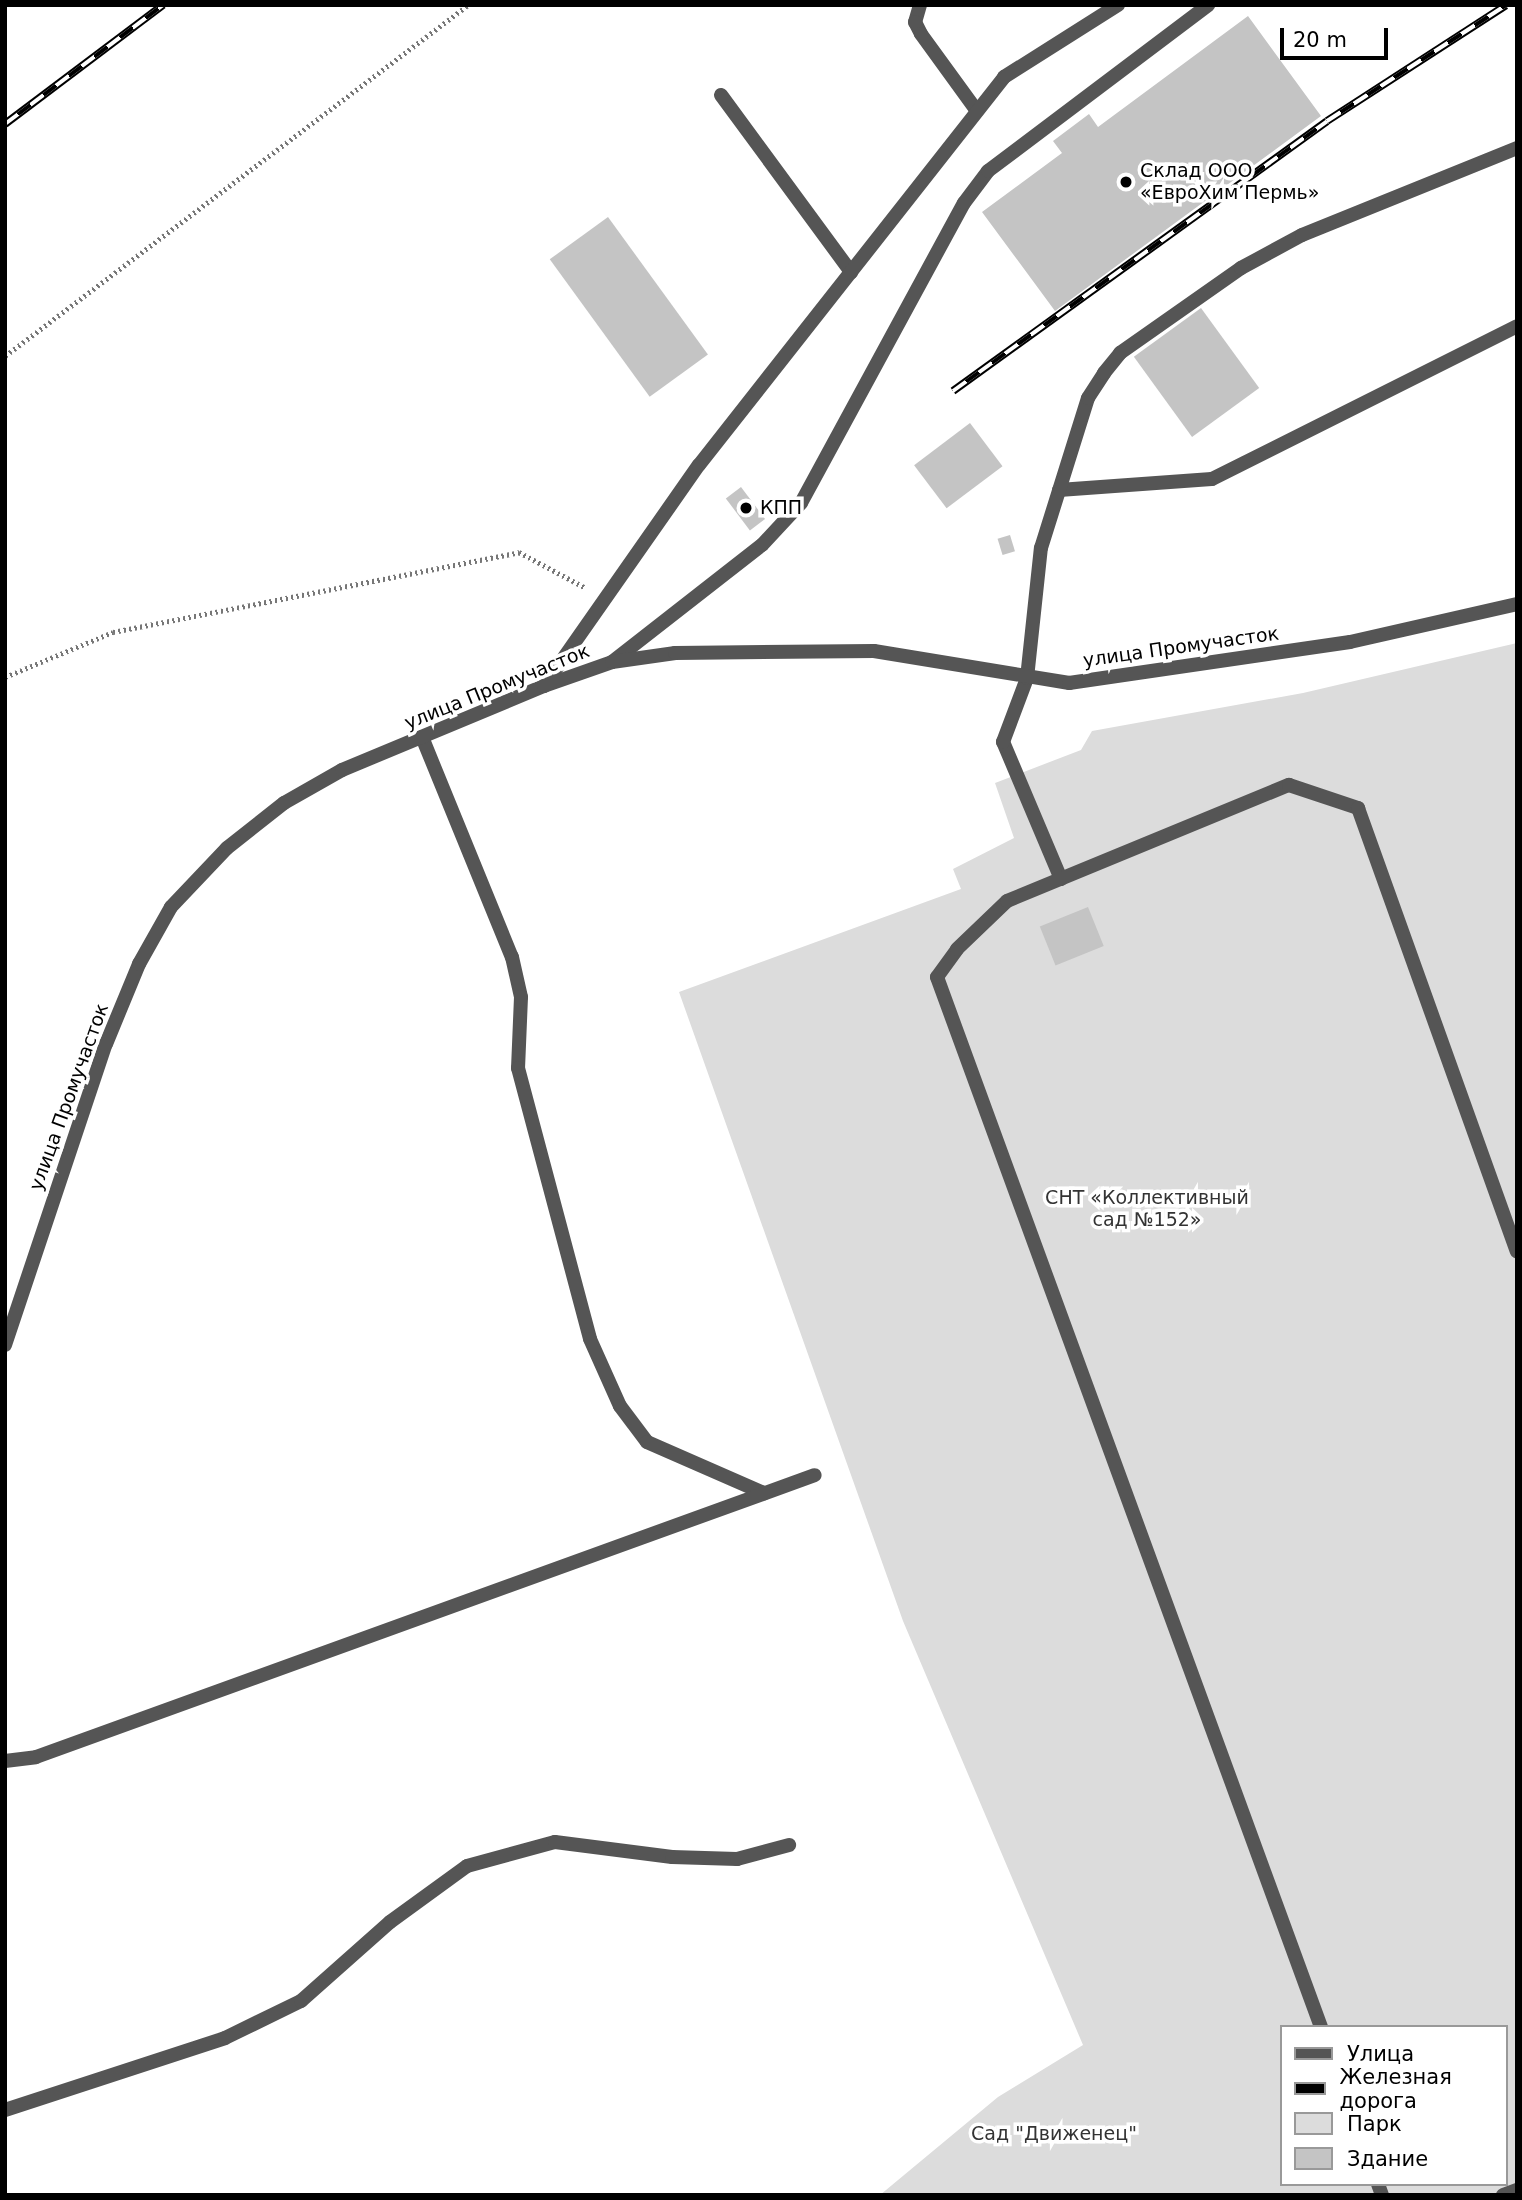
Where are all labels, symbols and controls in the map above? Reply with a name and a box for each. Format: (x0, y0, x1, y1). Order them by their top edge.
scale bar (1284, 14, 1392, 58)
text: 20 m (1293, 28, 1347, 52)
place label: Склад ООО «ЕвроХим Пермь» (1140, 160, 1319, 204)
marker: Склад ООО «ЕвроХим Пермь» (1118, 174, 1134, 190)
place label: КПП (760, 497, 802, 519)
marker: КПП (738, 500, 754, 516)
street label: улица Промучасток (1082, 622, 1280, 672)
street label: улица Промучасток (401, 639, 593, 735)
street label: улица Промучасток (25, 1000, 113, 1194)
park label: СНТ «Коллективный сад №152» (1045, 1187, 1249, 1231)
legend (1280, 2025, 1508, 2186)
text: Улица (1347, 2042, 1414, 2066)
text: Железная дорога (1340, 2065, 1452, 2113)
text: Парк (1347, 2112, 1402, 2136)
park label: Сад "Движенец" (971, 2123, 1137, 2145)
text: Здание (1347, 2147, 1428, 2171)

